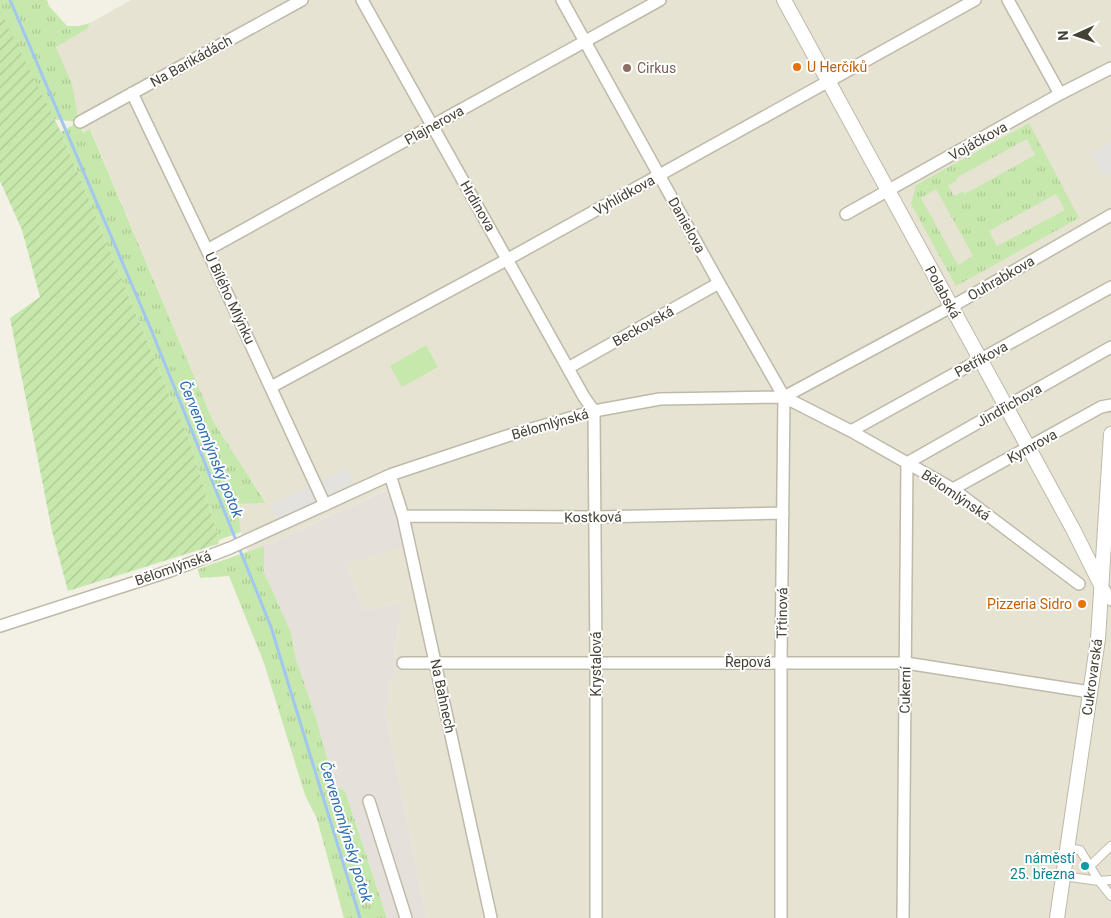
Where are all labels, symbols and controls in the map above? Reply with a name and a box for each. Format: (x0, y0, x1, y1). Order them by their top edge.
north arrow (1051, 10, 1101, 60)
text: N (1055, 30, 1071, 41)
street label: Na Barikádách (147, 32, 235, 90)
place label: U Herčíků (807, 59, 867, 75)
place label: Cirkus (637, 60, 676, 76)
marker: U Herčíků (791, 61, 803, 73)
marker: Cirkus (621, 62, 633, 74)
street label: Plajnerova (402, 102, 466, 148)
street label: Vojáčkova (946, 118, 1010, 164)
street label: Vyhlídkova (591, 172, 657, 218)
street label: Hrdinova (457, 178, 499, 234)
street label: Danielova (665, 194, 709, 256)
street label: U Bílého Mlýnku (202, 250, 258, 346)
street label: Ouhrabkova (965, 253, 1037, 303)
street label: Polabská (922, 263, 964, 321)
street label: Beckovská (610, 303, 676, 349)
street label: Petříkova (952, 338, 1010, 380)
water label: Červenomlýnský potok (175, 378, 247, 521)
street label: Jindřichova (974, 380, 1044, 430)
street label: Bělomlýnská (510, 405, 590, 443)
street label: Kymrova (1004, 426, 1060, 466)
street label: Bělomlýnská (919, 466, 993, 524)
street label: Kostková (564, 508, 622, 526)
street label: Bělomlýnská (133, 547, 213, 589)
street label: Třtinová (774, 587, 790, 639)
place label: Pizzeria Sidro (987, 596, 1072, 612)
marker: Pizzeria Sidro (1076, 598, 1088, 610)
street label: Krystalová (588, 631, 604, 697)
street label: Cukrovarská (1079, 638, 1105, 716)
street label: Řepová (725, 653, 771, 670)
street label: Na Bahnech (427, 657, 459, 735)
street label: Cukerní (897, 666, 913, 714)
water label: Červenomlýnský potok (316, 759, 376, 905)
place label: náměstí 25. března (1010, 850, 1076, 882)
marker: náměstí 25. března (1079, 860, 1091, 872)

